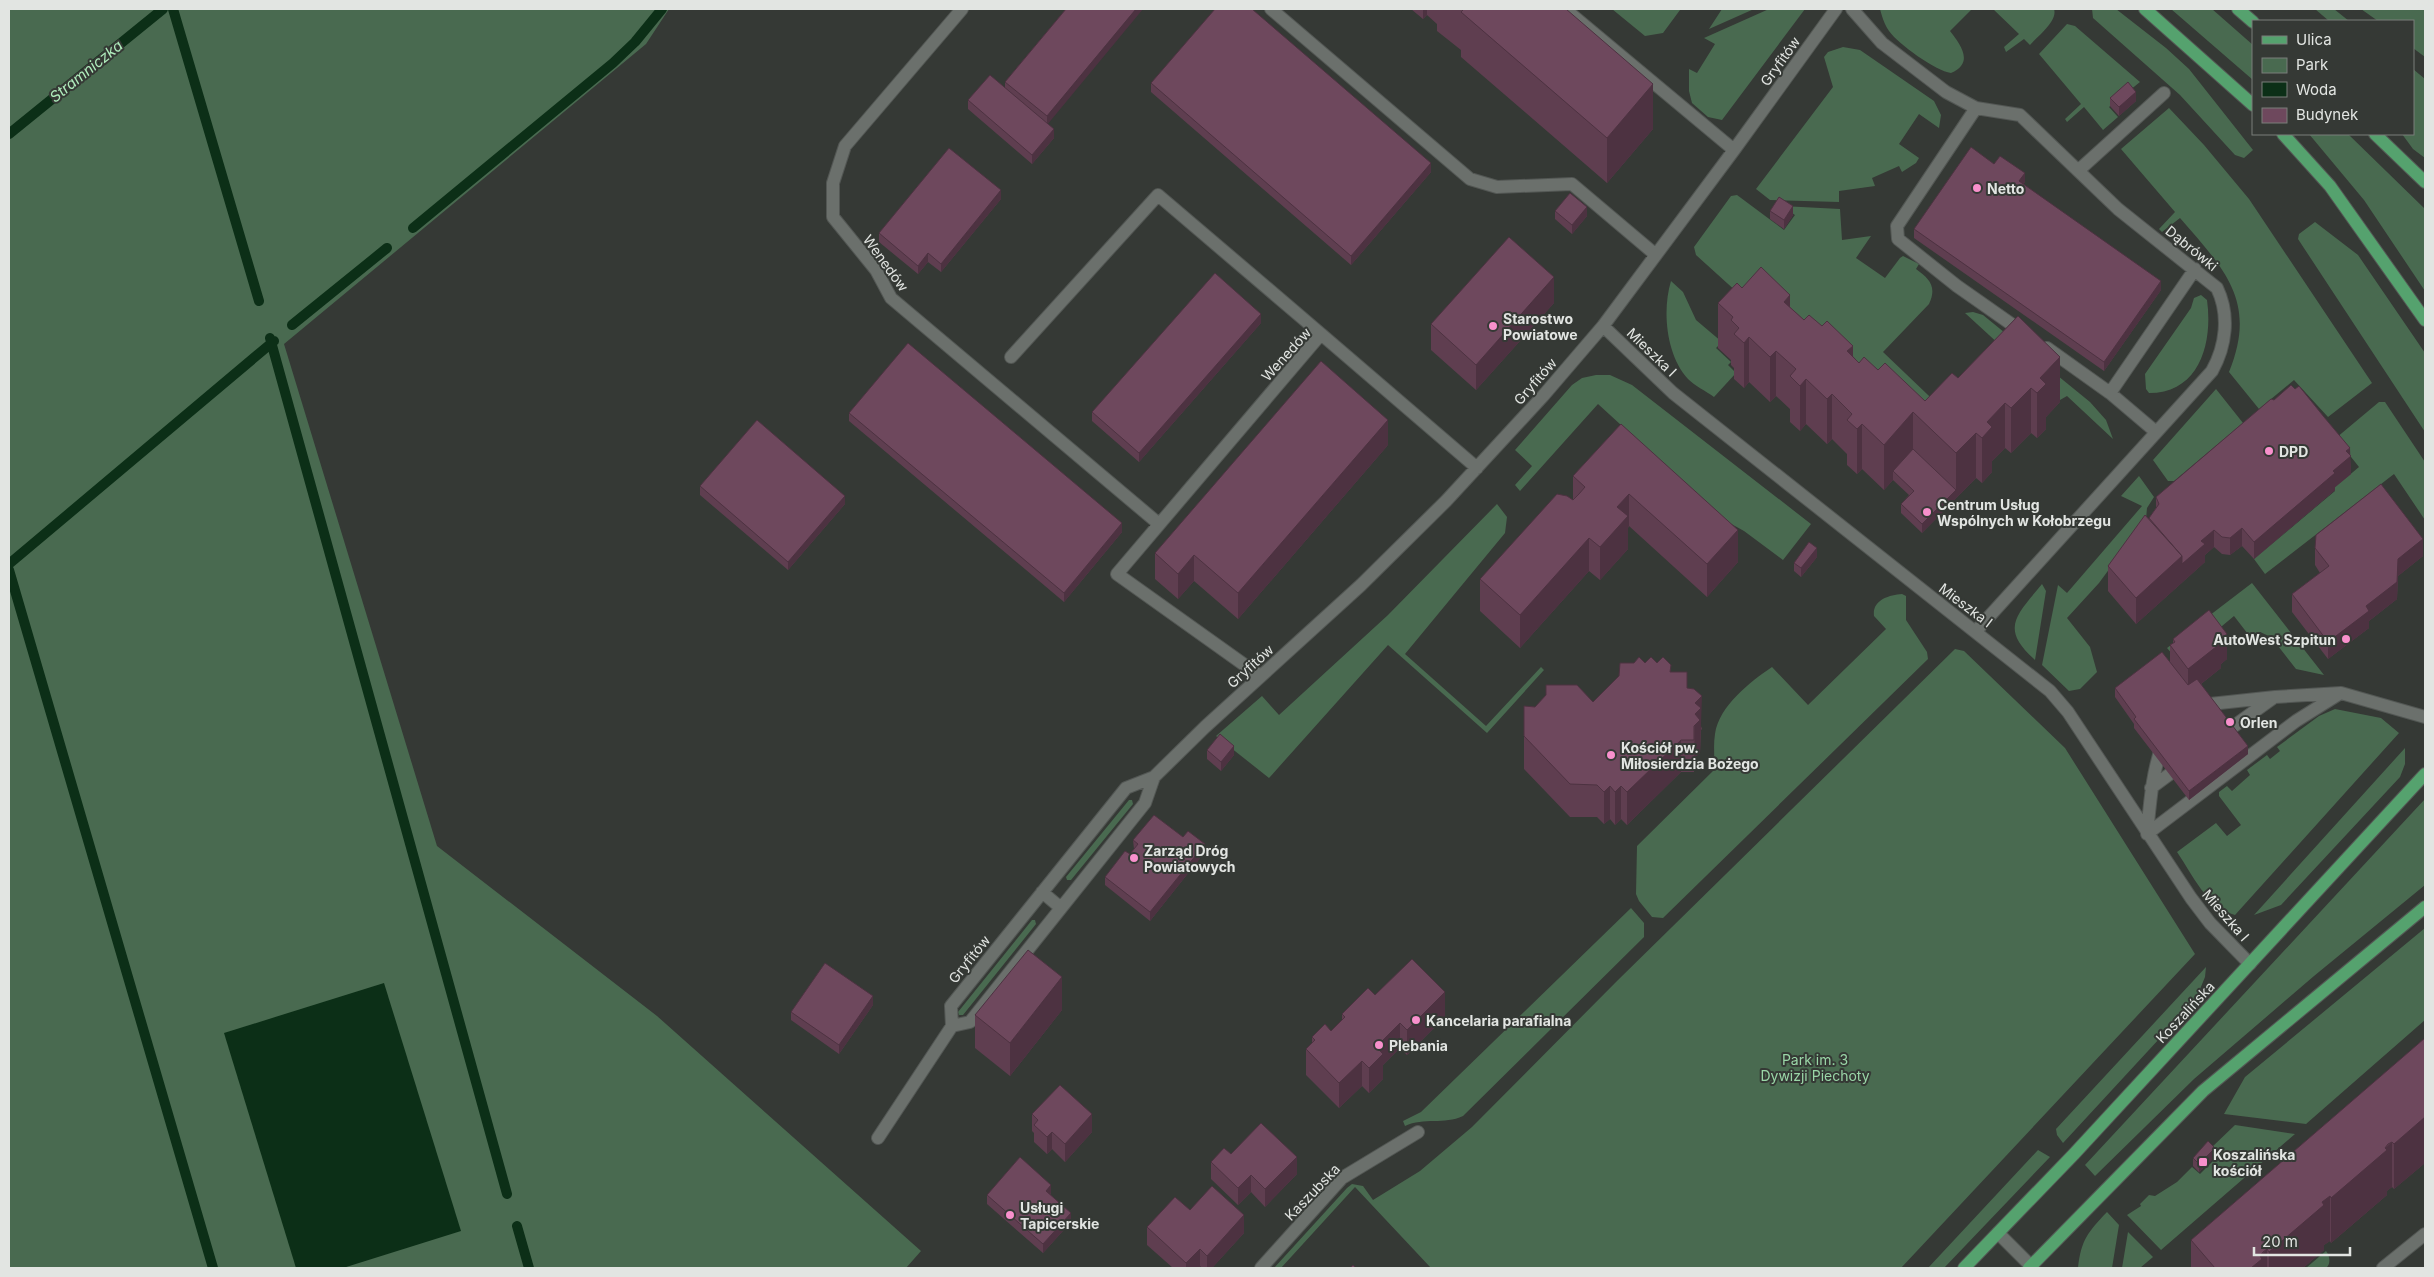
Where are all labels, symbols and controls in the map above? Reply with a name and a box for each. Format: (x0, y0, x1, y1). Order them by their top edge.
legend (2252, 20, 2414, 135)
text: Ulica (2296, 30, 2332, 49)
street label: Gryfitów (1756, 33, 1804, 89)
water label: Stramniczka (46, 36, 126, 106)
text: Park (2296, 55, 2329, 74)
text: Woda (2296, 80, 2337, 99)
text: Budynek (2296, 105, 2359, 124)
place label: Netto (1987, 180, 2025, 197)
marker: Netto (1971, 182, 1983, 194)
street label: Dąbrówki (2162, 222, 2222, 274)
street label: Wenedów (860, 231, 912, 295)
place label: Starostwo Powiatowe (1503, 310, 1578, 343)
marker: Starostwo Powiatowe (1487, 320, 1499, 332)
street label: Wenedów (1258, 324, 1314, 384)
street label: Mieszka I (1624, 324, 1680, 380)
street label: Gryfitów (1510, 354, 1560, 408)
place label: DPD (2279, 443, 2308, 460)
marker: DPD (2263, 445, 2275, 457)
place label: Centrum Usług Wspólnych w Kołobrzegu (1937, 496, 2111, 529)
marker: Centrum Usług Wspólnych w Kołobrzegu (1921, 506, 1933, 518)
street label: Mieszka I (1936, 579, 1996, 631)
place label: AutoWest Szpitun (2213, 631, 2336, 648)
marker: AutoWest Szpitun (2340, 633, 2352, 645)
street label: Gryfitów (1223, 641, 1277, 691)
place label: Orlen (2240, 714, 2278, 731)
marker: Orlen (2224, 716, 2236, 728)
place label: Kościół pw. Miłosierdzia Bożego (1621, 739, 1759, 772)
marker: Kościół pw. Miłosierdzia Bożego (1605, 749, 1617, 761)
place label: Zarząd Dróg Powiatowych (1144, 842, 1236, 875)
marker: Zarząd Dróg Powiatowych (1128, 852, 1140, 864)
street label: Mieszka I (2199, 886, 2253, 944)
street label: Gryfitów (945, 932, 993, 986)
street label: Koszalińska (2152, 978, 2218, 1046)
place label: Kancelaria parafialna (1426, 1012, 1571, 1029)
marker: Kancelaria parafialna (1410, 1014, 1422, 1026)
place label: Plebania (1389, 1037, 1448, 1054)
marker: Plebania (1373, 1039, 1385, 1051)
park label: Park im. 3 Dywizji Piechoty (1760, 1051, 1870, 1084)
place label: Koszalińska kościół (2213, 1146, 2295, 1179)
marker: Koszalińska kościół (2197, 1156, 2209, 1168)
street label: Kaszubska (1281, 1160, 1343, 1224)
place label: Usługi Tapicerskie (1020, 1199, 1099, 1232)
marker: Usługi Tapicerskie (1004, 1209, 1016, 1221)
scale bar (2254, 1224, 2350, 1256)
text: 20 m (2262, 1232, 2298, 1251)

